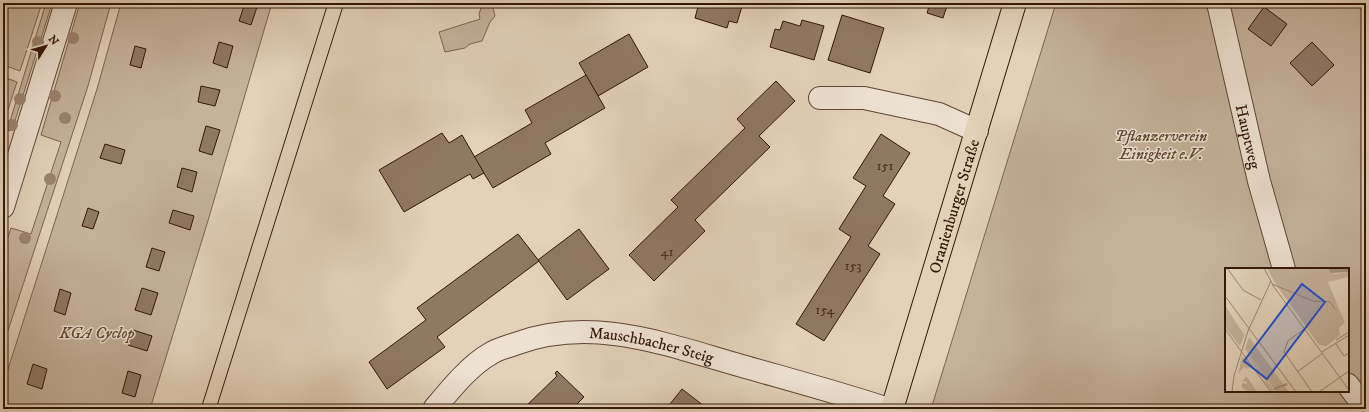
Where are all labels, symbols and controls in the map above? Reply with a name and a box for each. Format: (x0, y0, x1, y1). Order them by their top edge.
north arrow (26, 26, 66, 66)
text: N (45, 33, 61, 48)
street label: Hauptweg (1231, 102, 1265, 171)
park label: Pflanzerverein Einigkeit e.V. (1115, 126, 1207, 164)
street label: Oranienburger Straße (925, 137, 984, 276)
house number: 151 (876, 157, 894, 175)
house number: 41 (660, 243, 674, 261)
house number: 153 (844, 257, 862, 275)
inset map (1225, 268, 1349, 392)
house number: 154 (815, 301, 836, 319)
park label: KGA Cyclop (58, 323, 135, 343)
street label: Mauschbacher Steig (588, 323, 716, 368)

